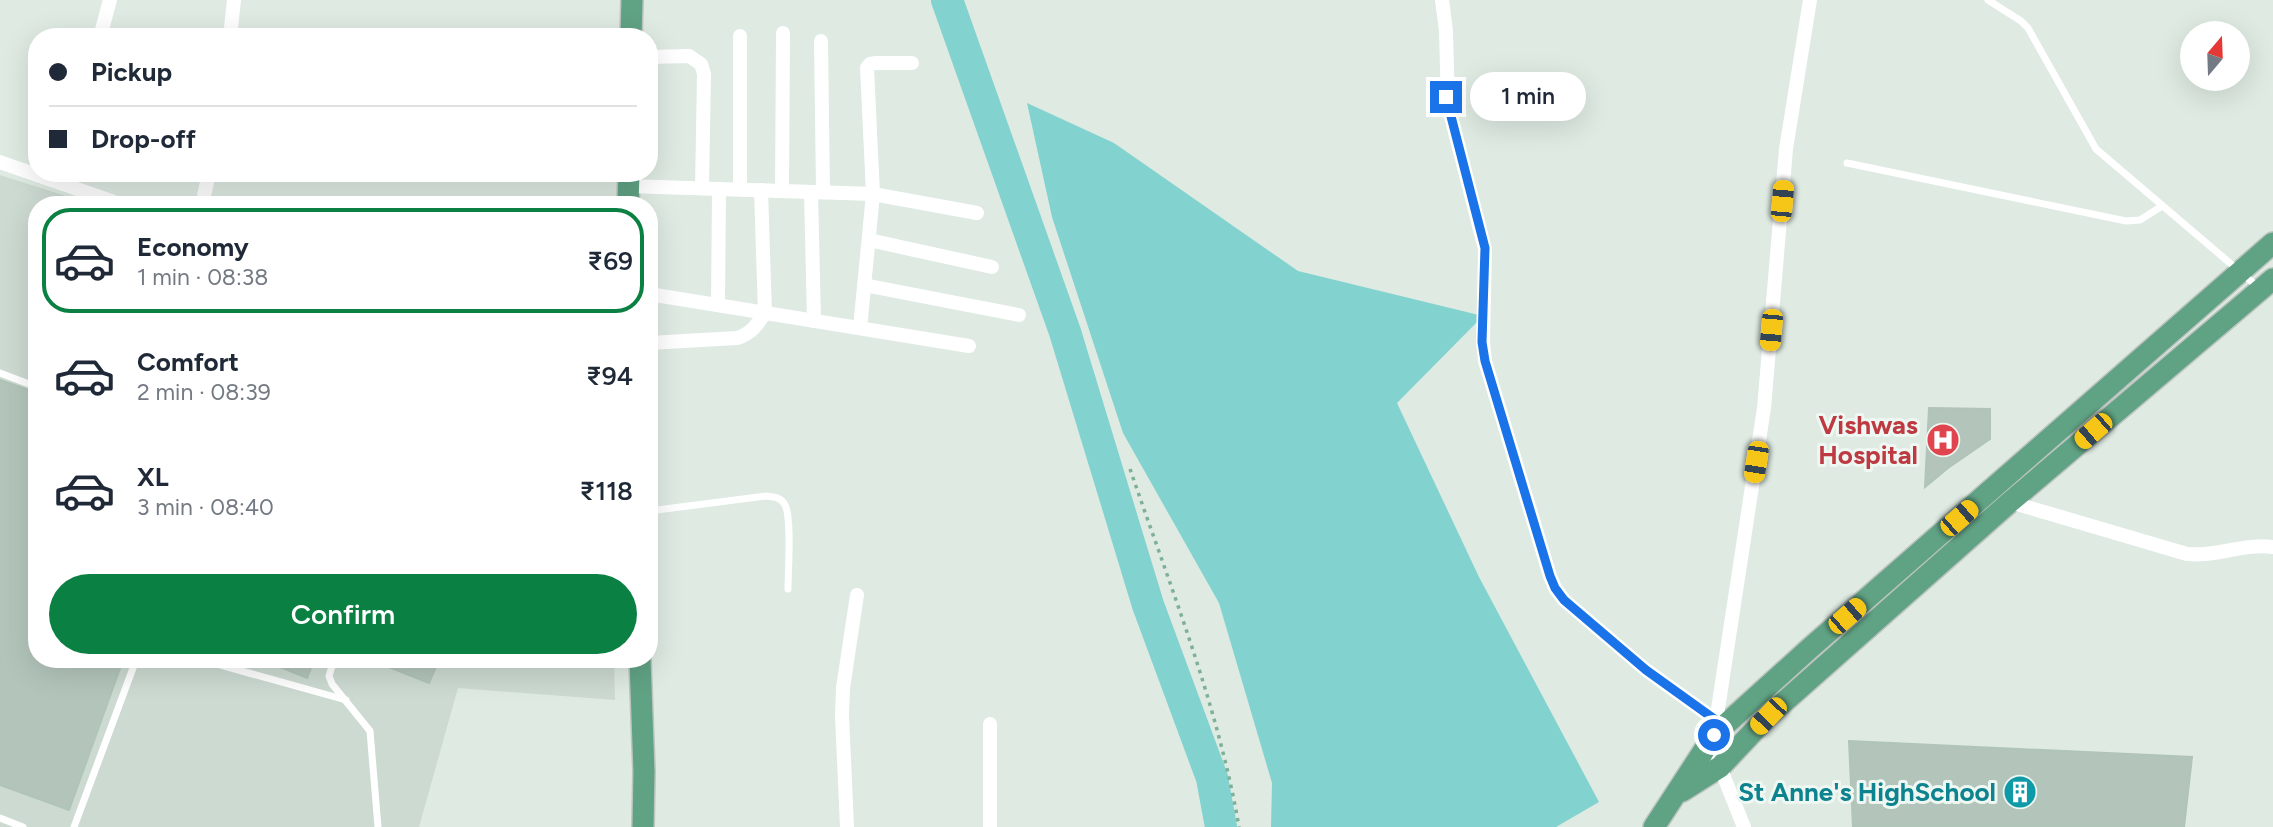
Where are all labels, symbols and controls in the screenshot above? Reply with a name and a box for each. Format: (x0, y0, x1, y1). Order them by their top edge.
north arrow (2180, 21, 2250, 91)
map controls (2180, 21, 2250, 91)
text: Pickup (91, 56, 172, 88)
callout: 1 min (1470, 72, 1586, 122)
route end (1430, 81, 1462, 113)
text: 1 min (1501, 82, 1555, 110)
text: Drop-off (91, 123, 196, 155)
car (1770, 179, 1795, 223)
icon: car (53, 229, 116, 292)
text: Economy (137, 231, 249, 263)
text: ₹69 (587, 245, 633, 277)
text: 1 min · 08:38 (137, 263, 268, 291)
car (1759, 308, 1784, 352)
icon: car (53, 344, 116, 407)
text: Comfort (137, 346, 239, 378)
text: ₹94 (586, 360, 633, 392)
text: 2 min · 08:39 (137, 378, 271, 406)
place label: Vishwas Hospital (1818, 409, 1918, 471)
car (2071, 409, 2116, 453)
hospital icon: Vishwas Hospital (1924, 421, 1962, 459)
car (1743, 440, 1770, 484)
icon: car (53, 459, 116, 522)
text: XL (137, 461, 169, 493)
text: ₹118 (579, 475, 633, 507)
text: 3 min · 08:40 (137, 493, 274, 521)
car (1937, 496, 1982, 540)
button: Confirm (49, 574, 637, 654)
car (1825, 594, 1870, 638)
car (1746, 694, 1791, 738)
route start (1698, 719, 1730, 751)
building icon: St Anne's HighSchool (2001, 773, 2039, 811)
place label: St Anne's HighSchool (1738, 776, 1996, 808)

